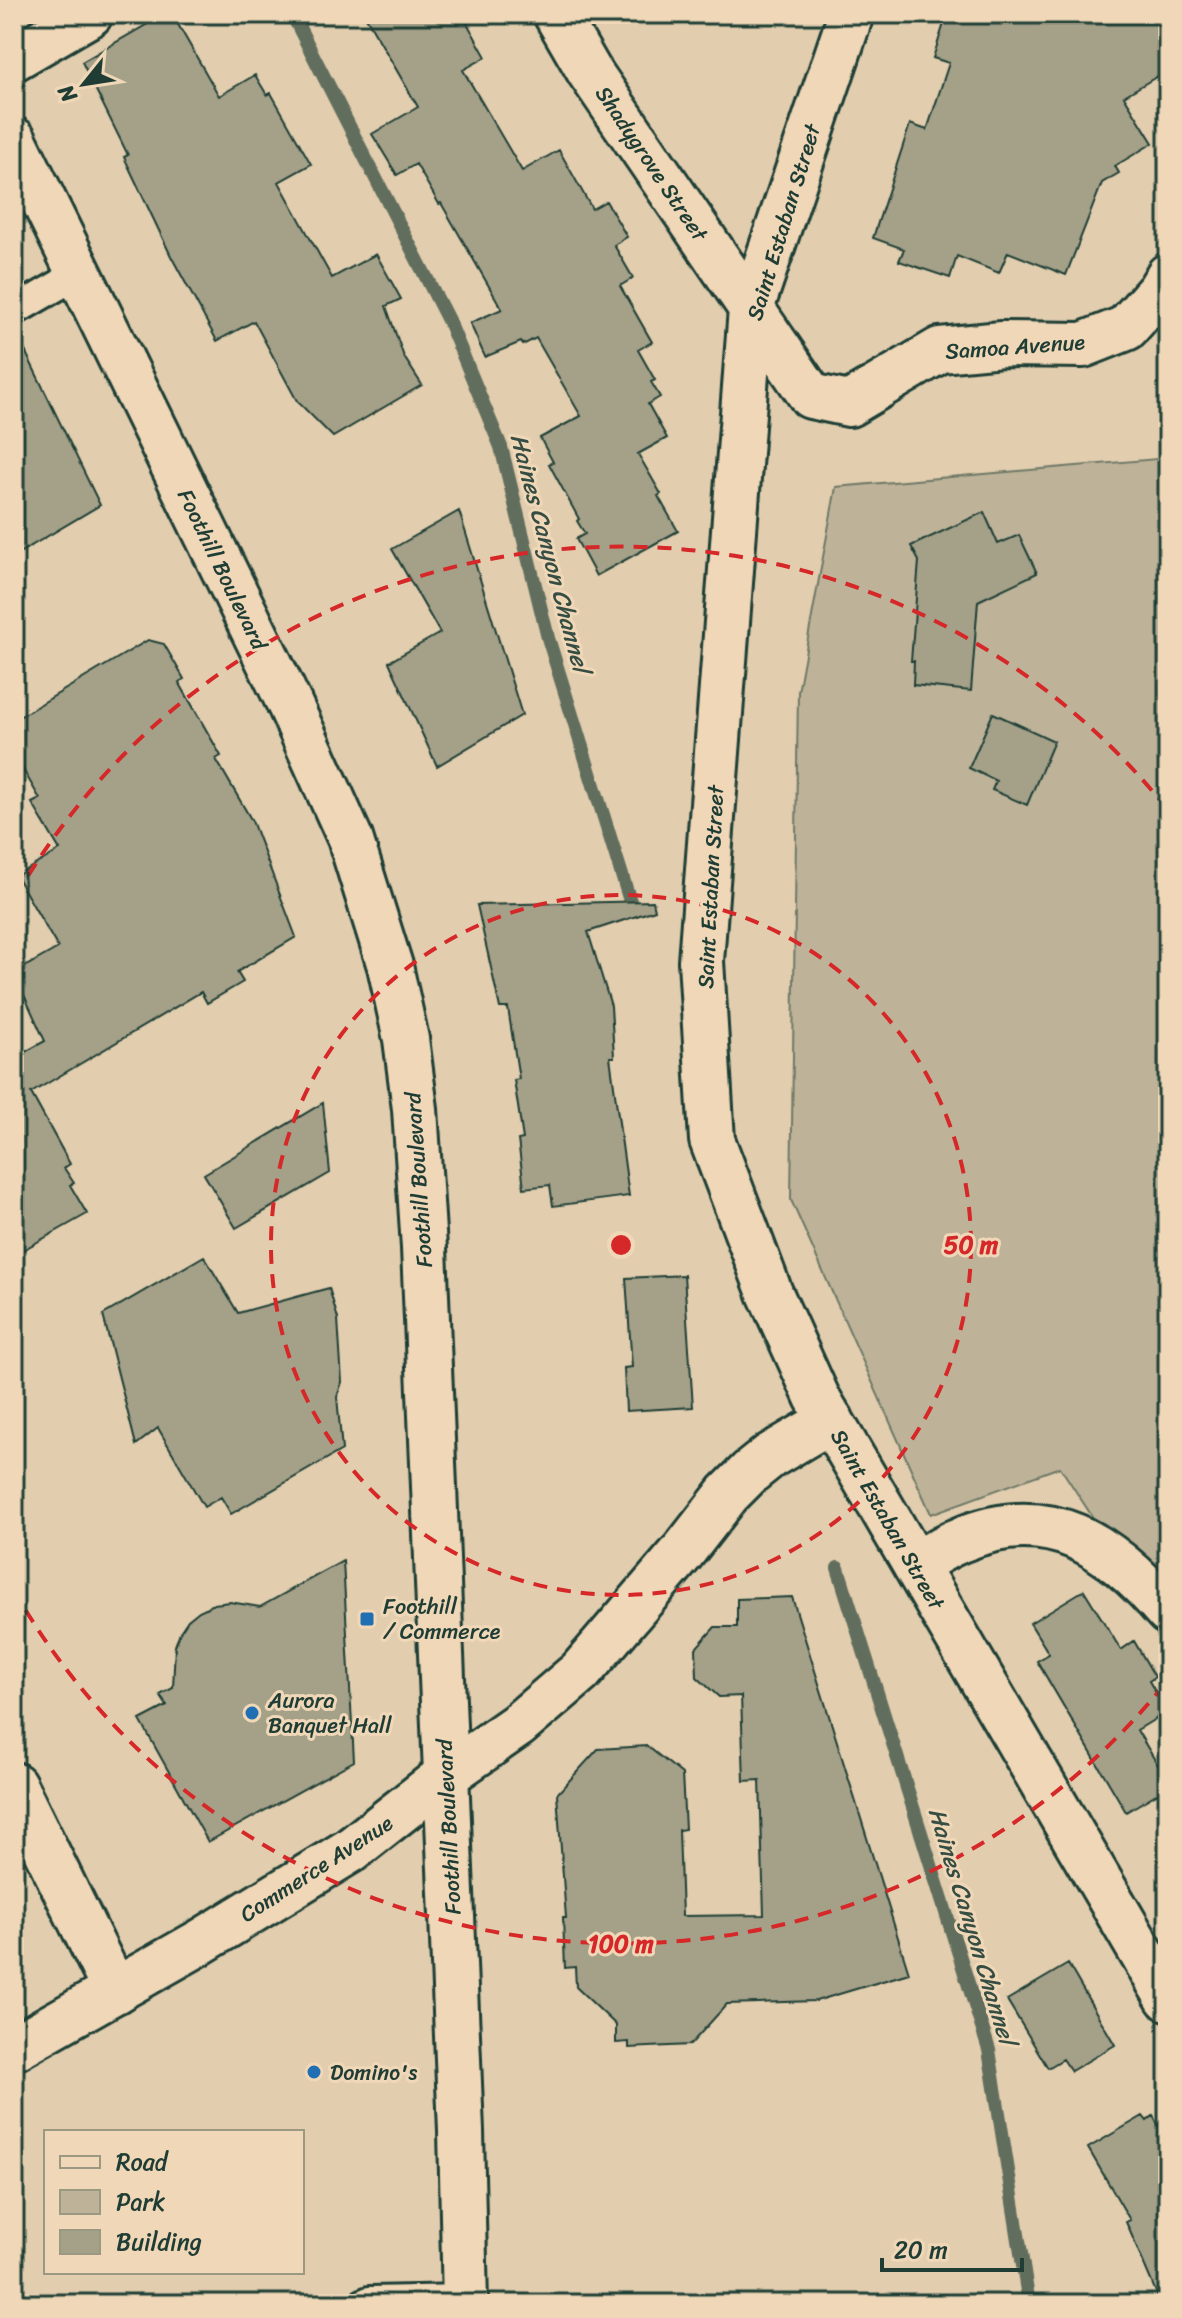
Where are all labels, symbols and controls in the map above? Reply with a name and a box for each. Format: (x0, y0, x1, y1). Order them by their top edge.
north arrow (44, 44, 124, 124)
text: N (46, 77, 88, 111)
street label: Shadygrove Street (585, 77, 719, 250)
street label: Saint Estaban Street (735, 118, 832, 325)
street label: Samoa Avenue (944, 322, 1087, 371)
water label: Haines Canyon Channel (498, 429, 603, 682)
street label: Foothill Boulevard (167, 482, 279, 658)
street label: Saint Estaban Street (686, 783, 735, 990)
street label: Foothill Boulevard (393, 1090, 444, 1269)
text: 50 m (944, 1224, 999, 1266)
centre of rings (607, 1231, 635, 1259)
street label: Saint Estaban Street (820, 1421, 956, 1618)
place label: Foothill / Commerce (383, 1587, 501, 1651)
marker: Foothill / Commerce (358, 1610, 376, 1628)
place label: Aurora Banquet Hall (267, 1681, 392, 1745)
marker: Aurora Banquet Hall (243, 1704, 261, 1722)
street label: Foothill Boulevard (424, 1737, 473, 1916)
water label: Haines Canyon Channel (916, 1802, 1030, 2055)
street label: Commerce Avenue (232, 1804, 401, 1933)
text: 100 m (588, 1923, 654, 1965)
place label: Domino's (330, 2053, 417, 2092)
marker: Domino's (305, 2063, 323, 2081)
legend (44, 2130, 304, 2274)
text: Road (116, 2141, 170, 2183)
text: Park (116, 2181, 165, 2223)
text: Building (116, 2221, 202, 2263)
scale bar (882, 2222, 1022, 2272)
text: 20 m (894, 2229, 948, 2271)

